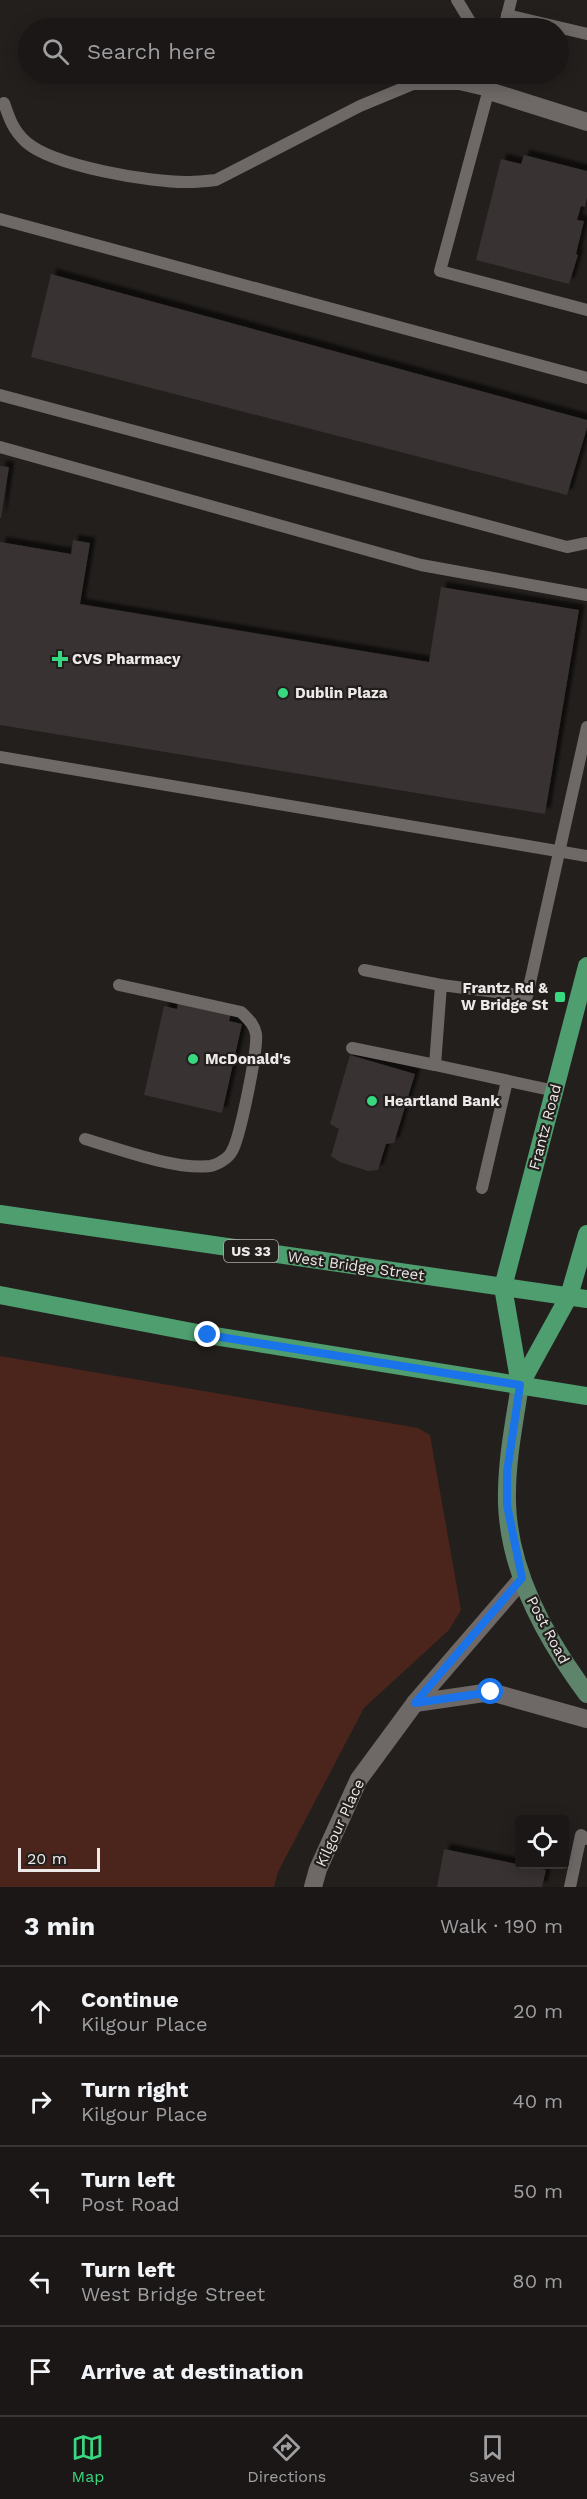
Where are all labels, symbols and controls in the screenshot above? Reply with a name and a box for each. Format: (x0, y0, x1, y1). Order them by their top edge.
search box (18, 18, 569, 84)
icon: search (39, 35, 72, 68)
text: Search here (87, 39, 216, 64)
place label: CVS Pharmacy (72, 650, 181, 668)
marker: CVS Pharmacy (53, 652, 67, 666)
place label: Dublin Plaza (295, 684, 388, 702)
marker: Dublin Plaza (276, 686, 290, 700)
place label: Frantz Rd & W Bridge St (461, 979, 548, 1014)
marker: Frantz Rd & W Bridge St (553, 990, 567, 1004)
place label: McDonald's (205, 1050, 291, 1068)
marker: McDonald's (186, 1052, 200, 1066)
street label: Frantz Road (525, 1082, 565, 1172)
place label: Heartland Bank (384, 1092, 500, 1110)
marker: Heartland Bank (365, 1094, 379, 1108)
road number: US 33 (224, 1240, 278, 1262)
street label: West Bridge Street (286, 1247, 426, 1285)
route end (194, 1321, 220, 1347)
street label: Post Road (523, 1593, 573, 1667)
route start (477, 1678, 503, 1704)
street label: Kilgour Place (312, 1776, 368, 1870)
map controls (515, 1815, 569, 1869)
button: locate (515, 1815, 569, 1869)
scale bar (18, 1845, 100, 1872)
text: 20 m (27, 1849, 67, 1868)
text: 3 min (24, 1911, 95, 1941)
text: Walk · 190 m (440, 1914, 563, 1938)
text: Continue (81, 1987, 179, 2012)
icon: ahead (24, 1995, 57, 2028)
text: 20 m (513, 1999, 563, 2023)
text: Kilgour Place (81, 2012, 207, 2036)
text: Turn right (81, 2077, 188, 2102)
icon: right (24, 2085, 57, 2118)
text: 40 m (512, 2089, 563, 2113)
text: Kilgour Place (81, 2102, 207, 2126)
text: Turn left (81, 2167, 175, 2192)
icon: left (24, 2175, 57, 2208)
text: 50 m (513, 2179, 563, 2203)
text: Post Road (81, 2192, 180, 2216)
text: Turn left (81, 2257, 175, 2282)
icon: left (24, 2265, 57, 2298)
text: 80 m (512, 2269, 563, 2293)
text: West Bridge Street (81, 2282, 265, 2306)
icon: arrive (24, 2355, 57, 2388)
text: Arrive at destination (81, 2359, 304, 2384)
tab: Map (71, 2431, 104, 2486)
tab: Directions (247, 2431, 326, 2486)
tab: Saved (469, 2431, 516, 2486)

